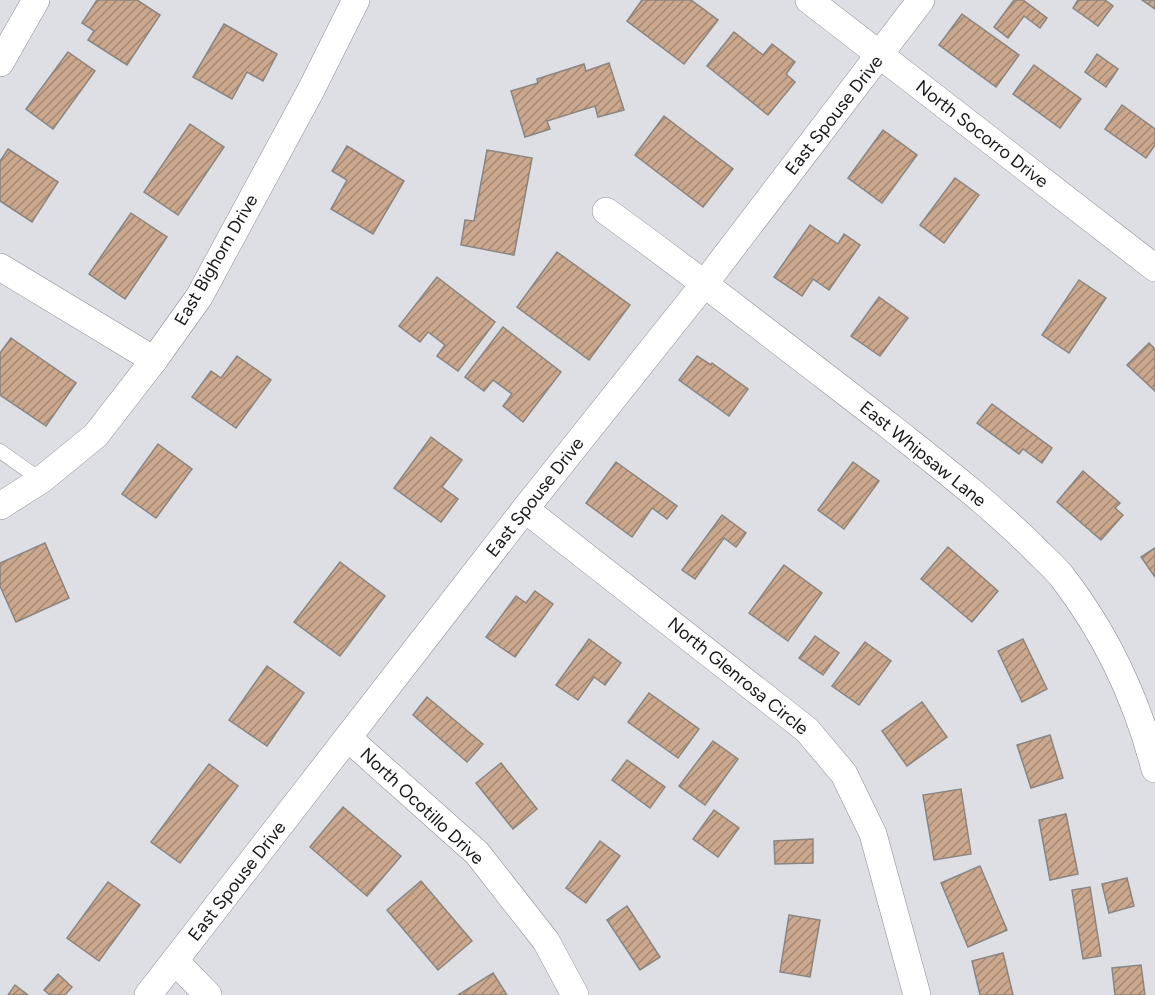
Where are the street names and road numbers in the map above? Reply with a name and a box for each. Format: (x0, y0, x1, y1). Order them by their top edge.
street label: East Spouse Drive (780, 51, 888, 179)
street label: North Socorro Drive (911, 75, 1053, 193)
street label: East Bighorn Drive (169, 190, 263, 330)
street label: East Whipsaw Lane (855, 396, 991, 512)
street label: East Spouse Drive (481, 433, 589, 561)
street label: North Glenrosa Circle (663, 613, 813, 740)
street label: North Ocotillo Drive (356, 743, 489, 869)
street label: East Spouse Drive (183, 817, 291, 945)

